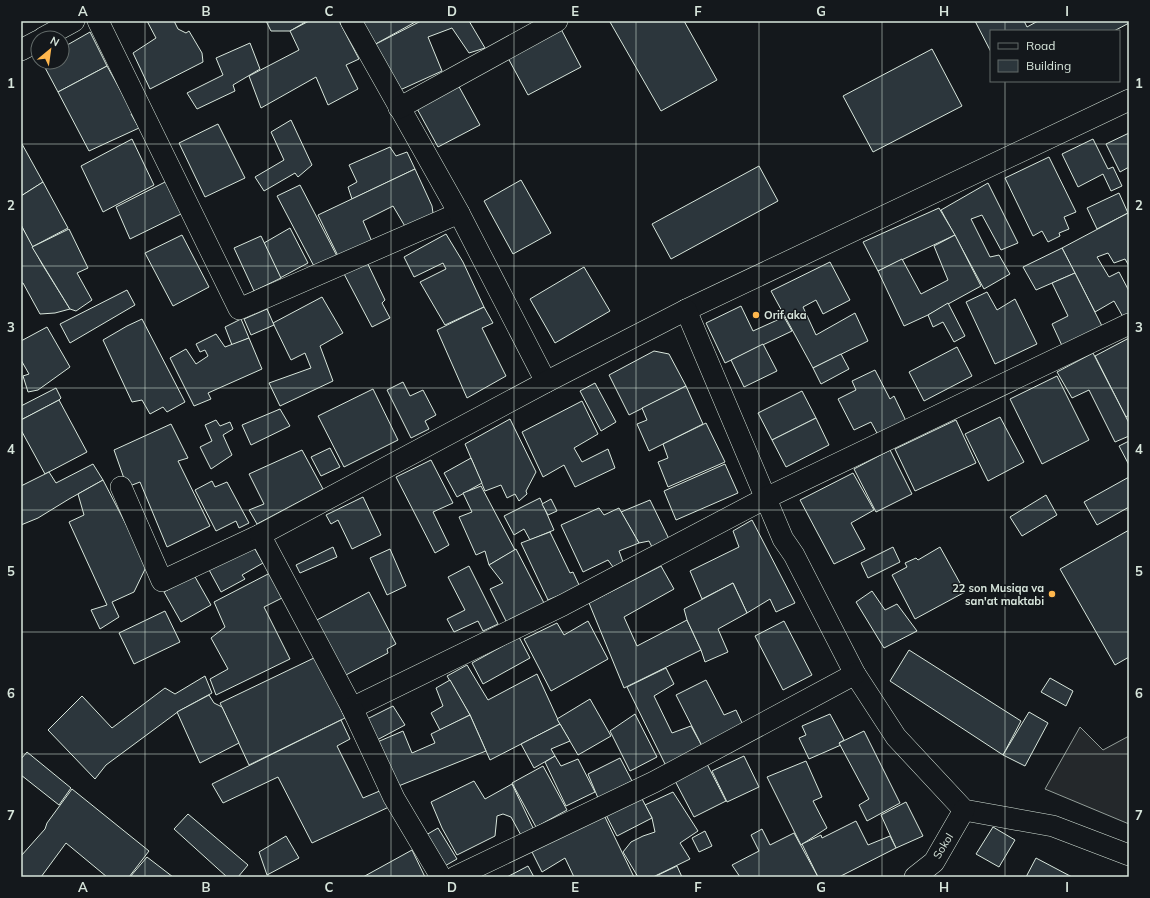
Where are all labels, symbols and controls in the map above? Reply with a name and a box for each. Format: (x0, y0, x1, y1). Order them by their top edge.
text: A (78, 3, 88, 19)
text: B (202, 3, 211, 19)
text: C (325, 3, 334, 19)
text: D (447, 3, 457, 19)
text: E (571, 3, 579, 19)
text: F (694, 3, 702, 19)
text: G (816, 3, 826, 19)
text: H (939, 3, 949, 19)
text: I (1065, 3, 1069, 19)
north arrow (30, 30, 70, 70)
legend (990, 30, 1120, 82)
text: N (48, 33, 62, 49)
text: Road (1026, 38, 1055, 53)
text: Building (1026, 58, 1071, 73)
text: 1 (7, 75, 15, 91)
text: 1 (1135, 75, 1143, 91)
text: 2 (7, 197, 15, 213)
text: 2 (1135, 197, 1143, 213)
place label: Orif aka (764, 308, 807, 322)
marker: Orif aka (751, 310, 761, 320)
text: 3 (7, 319, 15, 335)
text: 3 (1135, 319, 1143, 335)
text: 4 (7, 441, 15, 457)
text: 4 (1135, 441, 1143, 457)
text: 5 (7, 563, 15, 579)
text: 5 (1135, 563, 1143, 579)
place label: 22 son Musiqa va san'at maktabi (952, 581, 1044, 608)
marker: 22 son Musiqa va san'at maktabi (1047, 589, 1057, 599)
text: 6 (7, 685, 15, 701)
text: 6 (1135, 685, 1143, 701)
text: 7 (7, 807, 15, 823)
text: 7 (1135, 807, 1143, 823)
street label: Sokol (930, 831, 956, 861)
text: A (78, 879, 88, 895)
text: B (202, 879, 211, 895)
text: C (325, 879, 334, 895)
text: D (447, 879, 457, 895)
text: E (571, 879, 579, 895)
text: F (694, 879, 702, 895)
text: G (816, 879, 826, 895)
text: H (939, 879, 949, 895)
text: I (1065, 879, 1069, 895)

